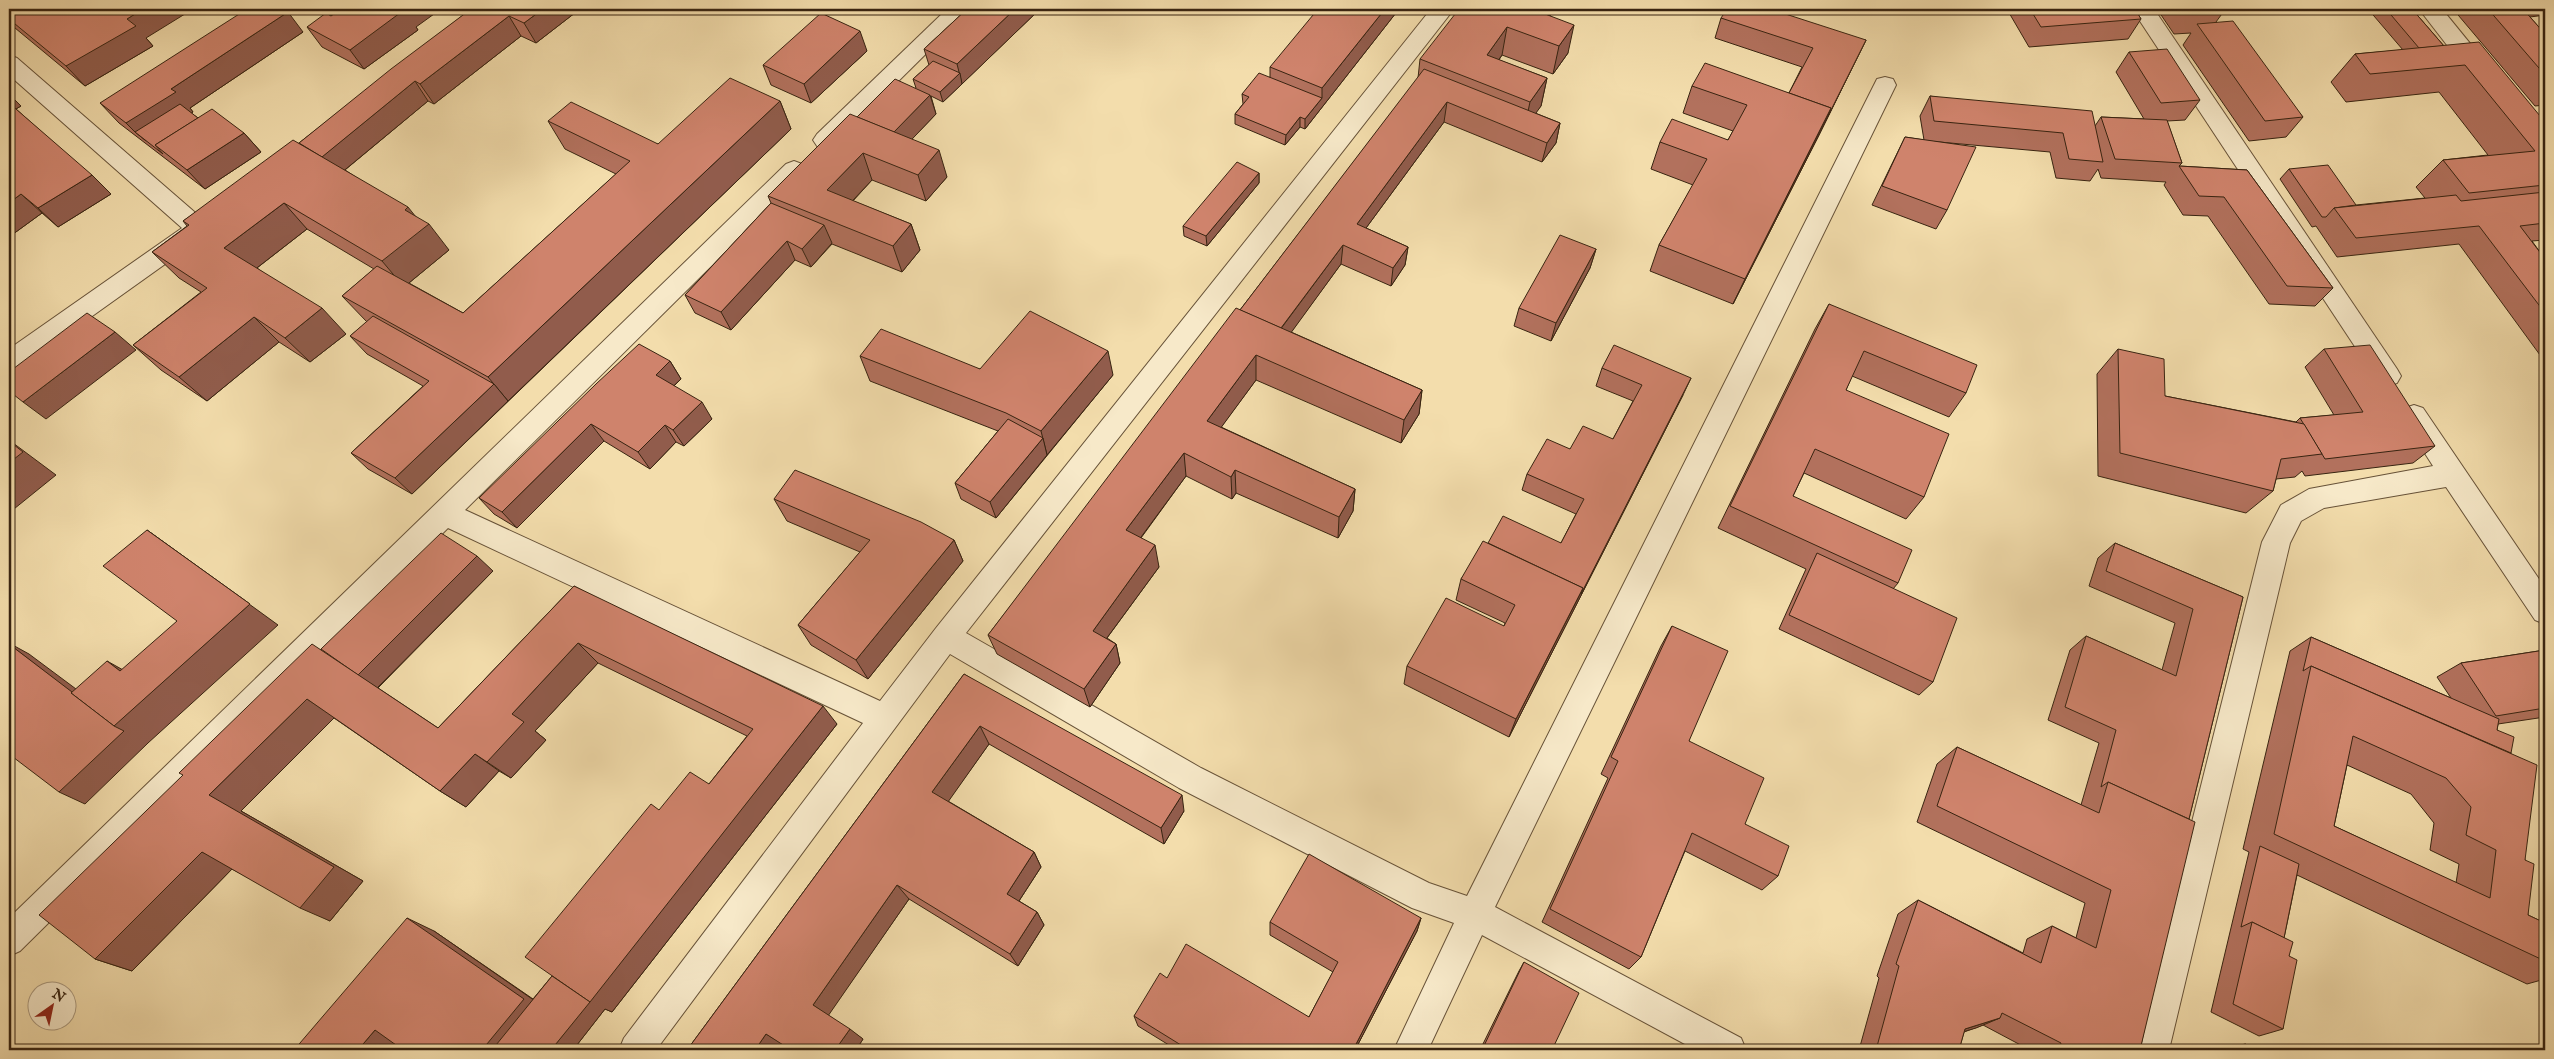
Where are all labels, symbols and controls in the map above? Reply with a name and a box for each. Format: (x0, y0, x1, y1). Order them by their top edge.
north arrow (28, 982, 78, 1032)
text: N (48, 985, 69, 1007)

